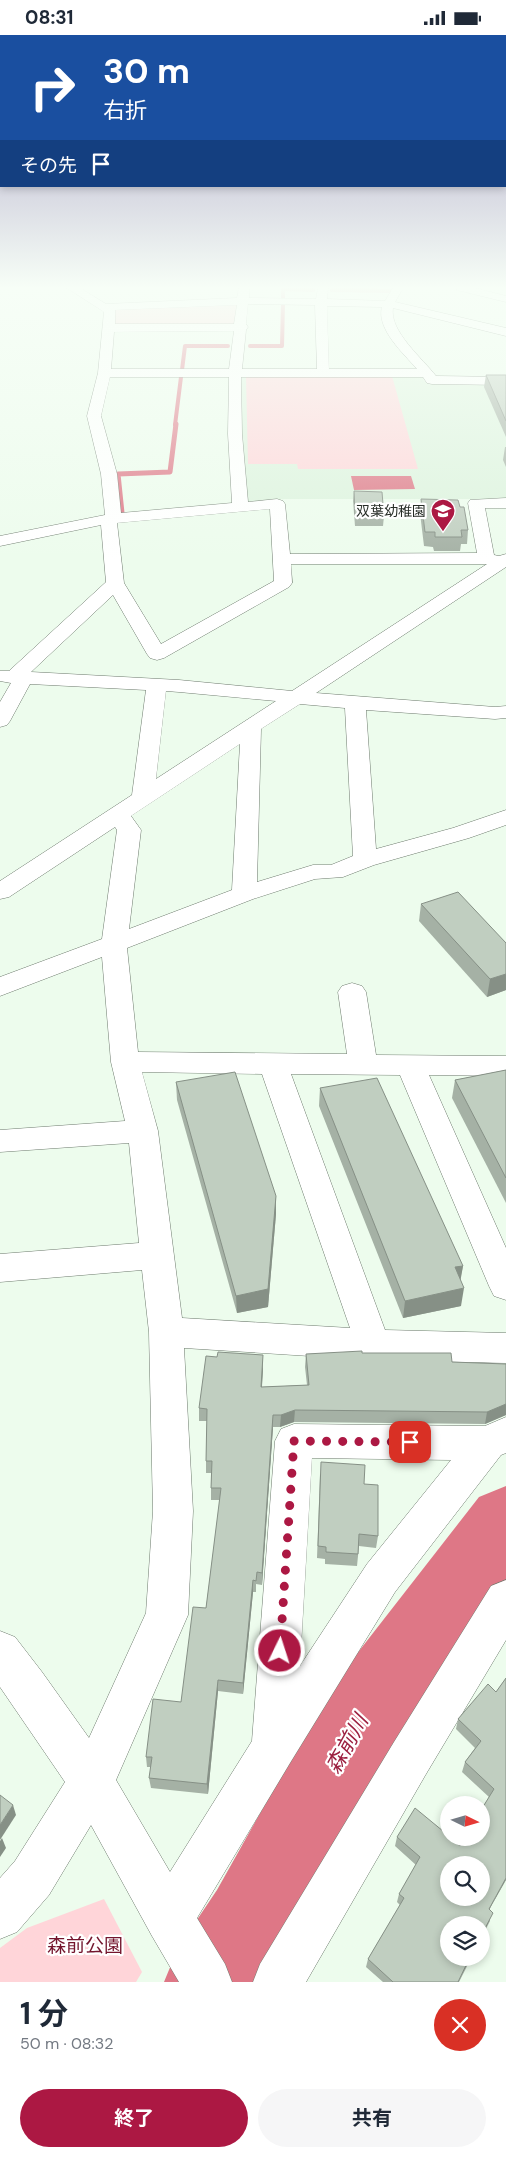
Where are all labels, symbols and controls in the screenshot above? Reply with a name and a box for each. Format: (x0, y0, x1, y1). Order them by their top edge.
text: 08:31 (25, 5, 73, 30)
text: 30 m (103, 48, 190, 94)
icon: right (20, 55, 85, 120)
text: 右折 (103, 96, 147, 125)
icon: arrive (87, 150, 115, 178)
text: その先 (20, 153, 77, 178)
school or university icon: 双葉幼稚園 (430, 498, 456, 532)
place label: 双葉幼稚園 (356, 502, 426, 520)
pin (389, 1421, 431, 1463)
icon: arrive (396, 1428, 424, 1456)
position arrow (253, 1624, 305, 1676)
water label: 森前川 (319, 1708, 375, 1778)
north arrow (440, 1796, 490, 1846)
map controls (440, 1796, 490, 1966)
button: search (440, 1856, 490, 1906)
button: layers (440, 1916, 490, 1966)
park label: 森前公園 (47, 1933, 123, 1958)
text: 1 分 (20, 1994, 68, 2033)
button: close (434, 1999, 486, 2051)
text: 50 m · 08:32 (20, 2033, 113, 2054)
button: 終了 (20, 2089, 248, 2147)
button: 共有 (258, 2089, 486, 2147)

